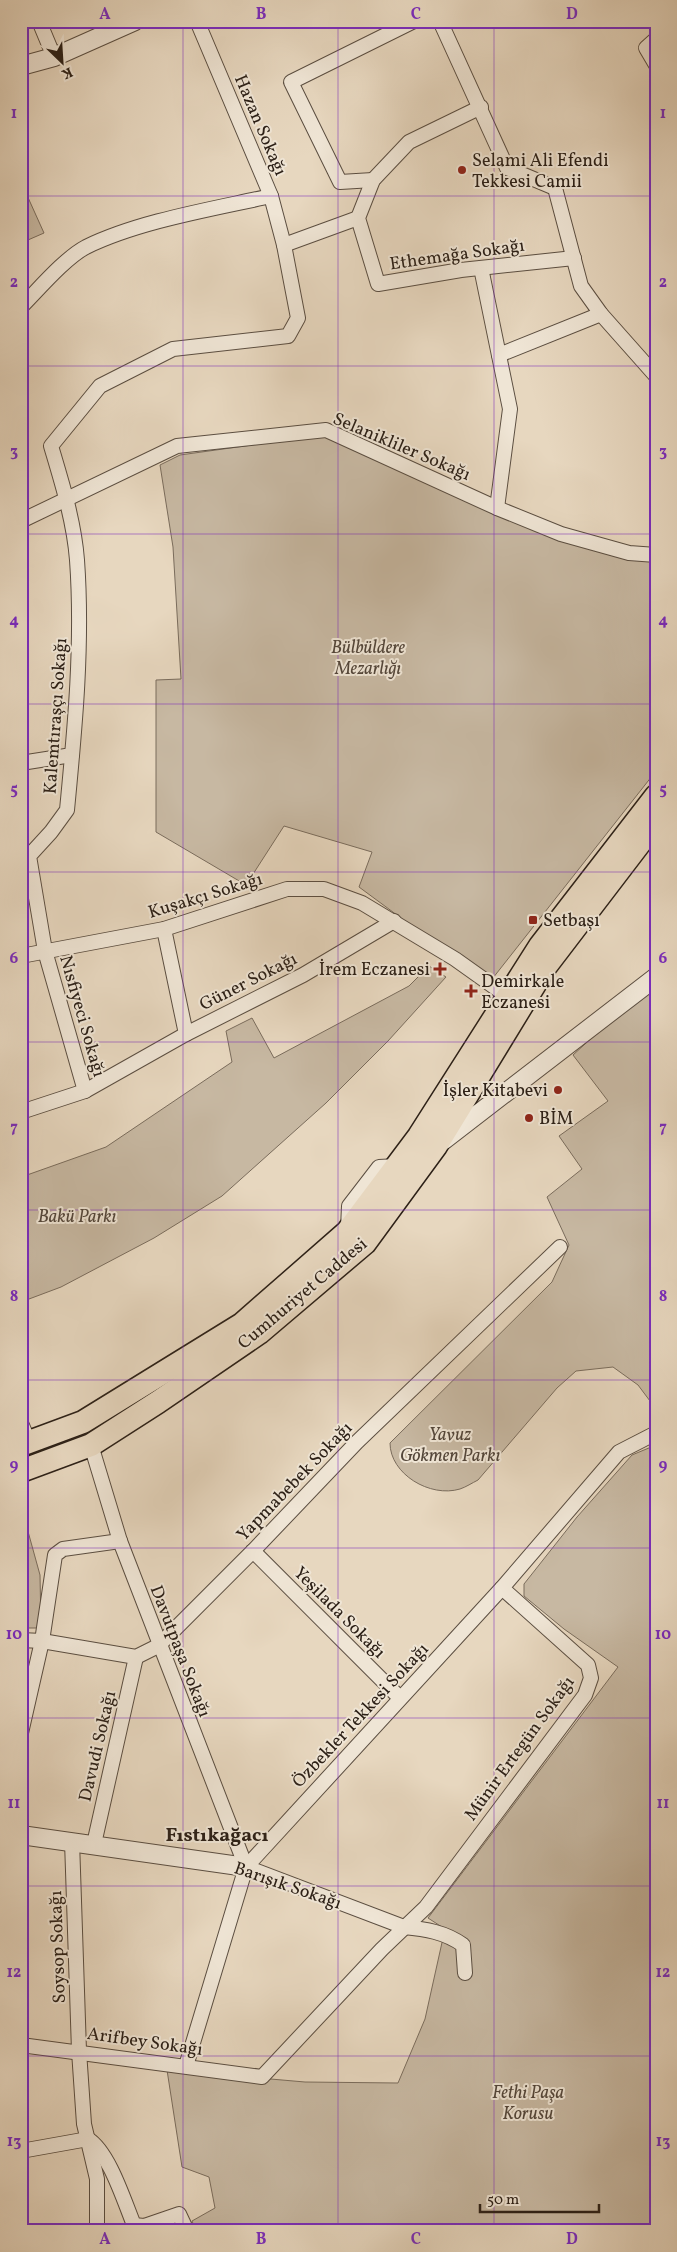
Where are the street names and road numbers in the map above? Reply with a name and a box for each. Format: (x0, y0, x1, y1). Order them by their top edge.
street label: Hazan Sokağı (227, 71, 292, 180)
street label: Ethemağa Sokağı (388, 234, 526, 277)
street label: Selanikliler Sokağı (329, 407, 474, 488)
street label: Kalemtıraşçı Sokağı (39, 637, 74, 795)
street label: Kuşakçı Sokağı (145, 867, 266, 926)
street label: Güner Sokağı (196, 947, 302, 1018)
street label: Nısfiyeci Sokağı (52, 953, 111, 1080)
street label: Cumhuriyet Caddesi (233, 1232, 373, 1356)
street label: Yapmabebek Sokağı (231, 1417, 359, 1547)
street label: Yeşilada Sokağı (287, 1561, 391, 1665)
street label: Davutpaşa Sokağı (143, 1582, 216, 1721)
street label: Özbekler Tekkesi Sokağı (287, 1638, 435, 1794)
street label: Münir Ertegün Sokağı (459, 1671, 581, 1826)
street label: Davudi Sokağı (74, 1688, 123, 1804)
street label: Barışık Sokağı (230, 1856, 345, 1917)
street label: Soysop Sokağı (44, 1890, 73, 2004)
street label: Arifbey Sokağı (85, 2022, 204, 2063)

